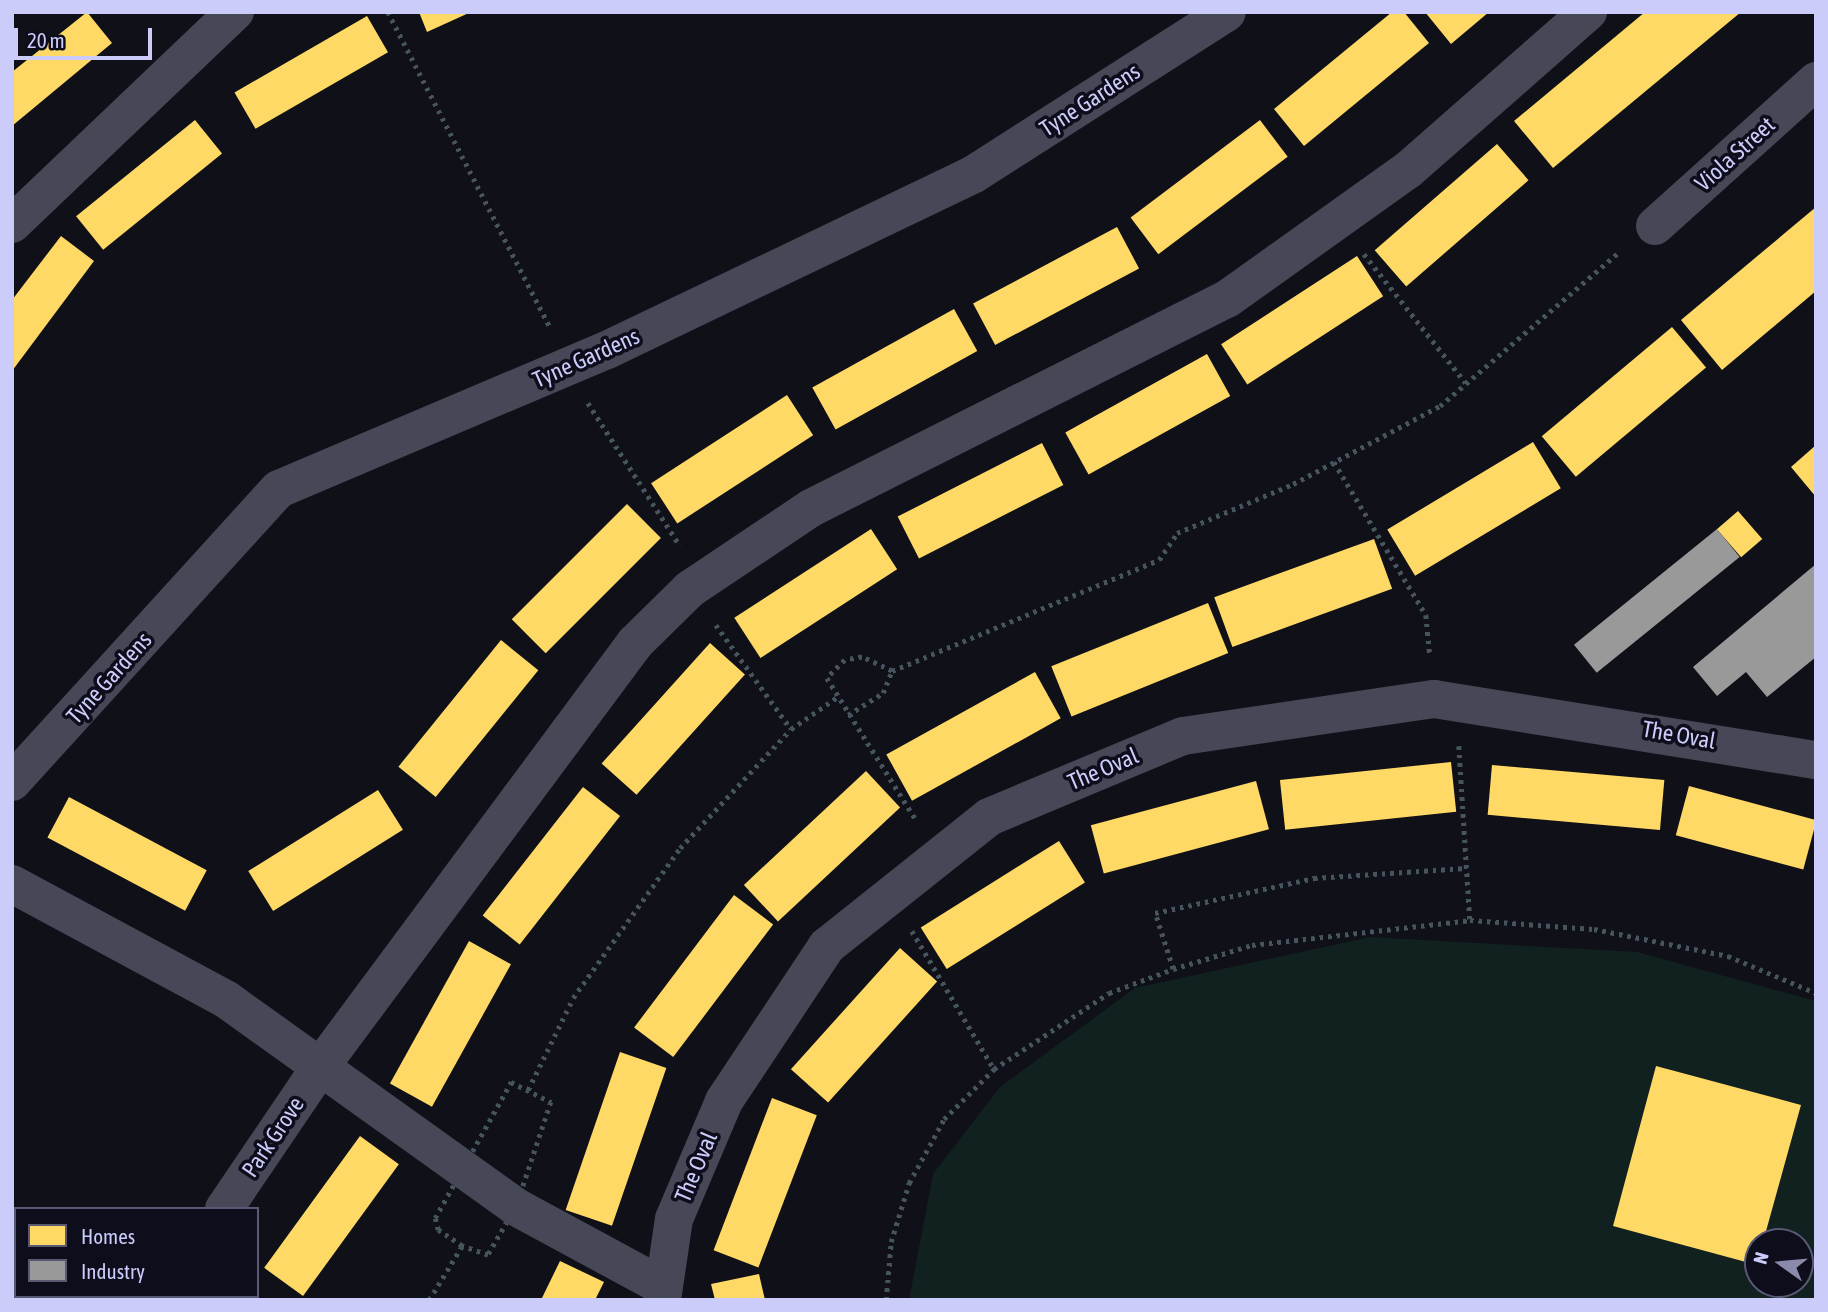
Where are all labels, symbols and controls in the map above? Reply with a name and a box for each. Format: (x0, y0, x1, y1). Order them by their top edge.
scale bar (18, 14, 156, 58)
text: 20 m (27, 28, 65, 52)
street label: Tyne Gardens (1035, 57, 1145, 143)
street label: Viola Street (1689, 111, 1781, 197)
street label: Tyne Gardens (528, 322, 644, 394)
street label: Tyne Gardens (61, 627, 157, 729)
street label: The Oval (1640, 715, 1718, 755)
street label: The Oval (1064, 742, 1142, 796)
street label: Park Grove (236, 1092, 310, 1182)
street label: The Oval (669, 1128, 723, 1206)
legend (14, 1207, 259, 1298)
text: Homes (81, 1224, 135, 1248)
north arrow (1744, 1228, 1814, 1298)
text: N (1749, 1250, 1773, 1266)
text: Industry (81, 1259, 145, 1283)

